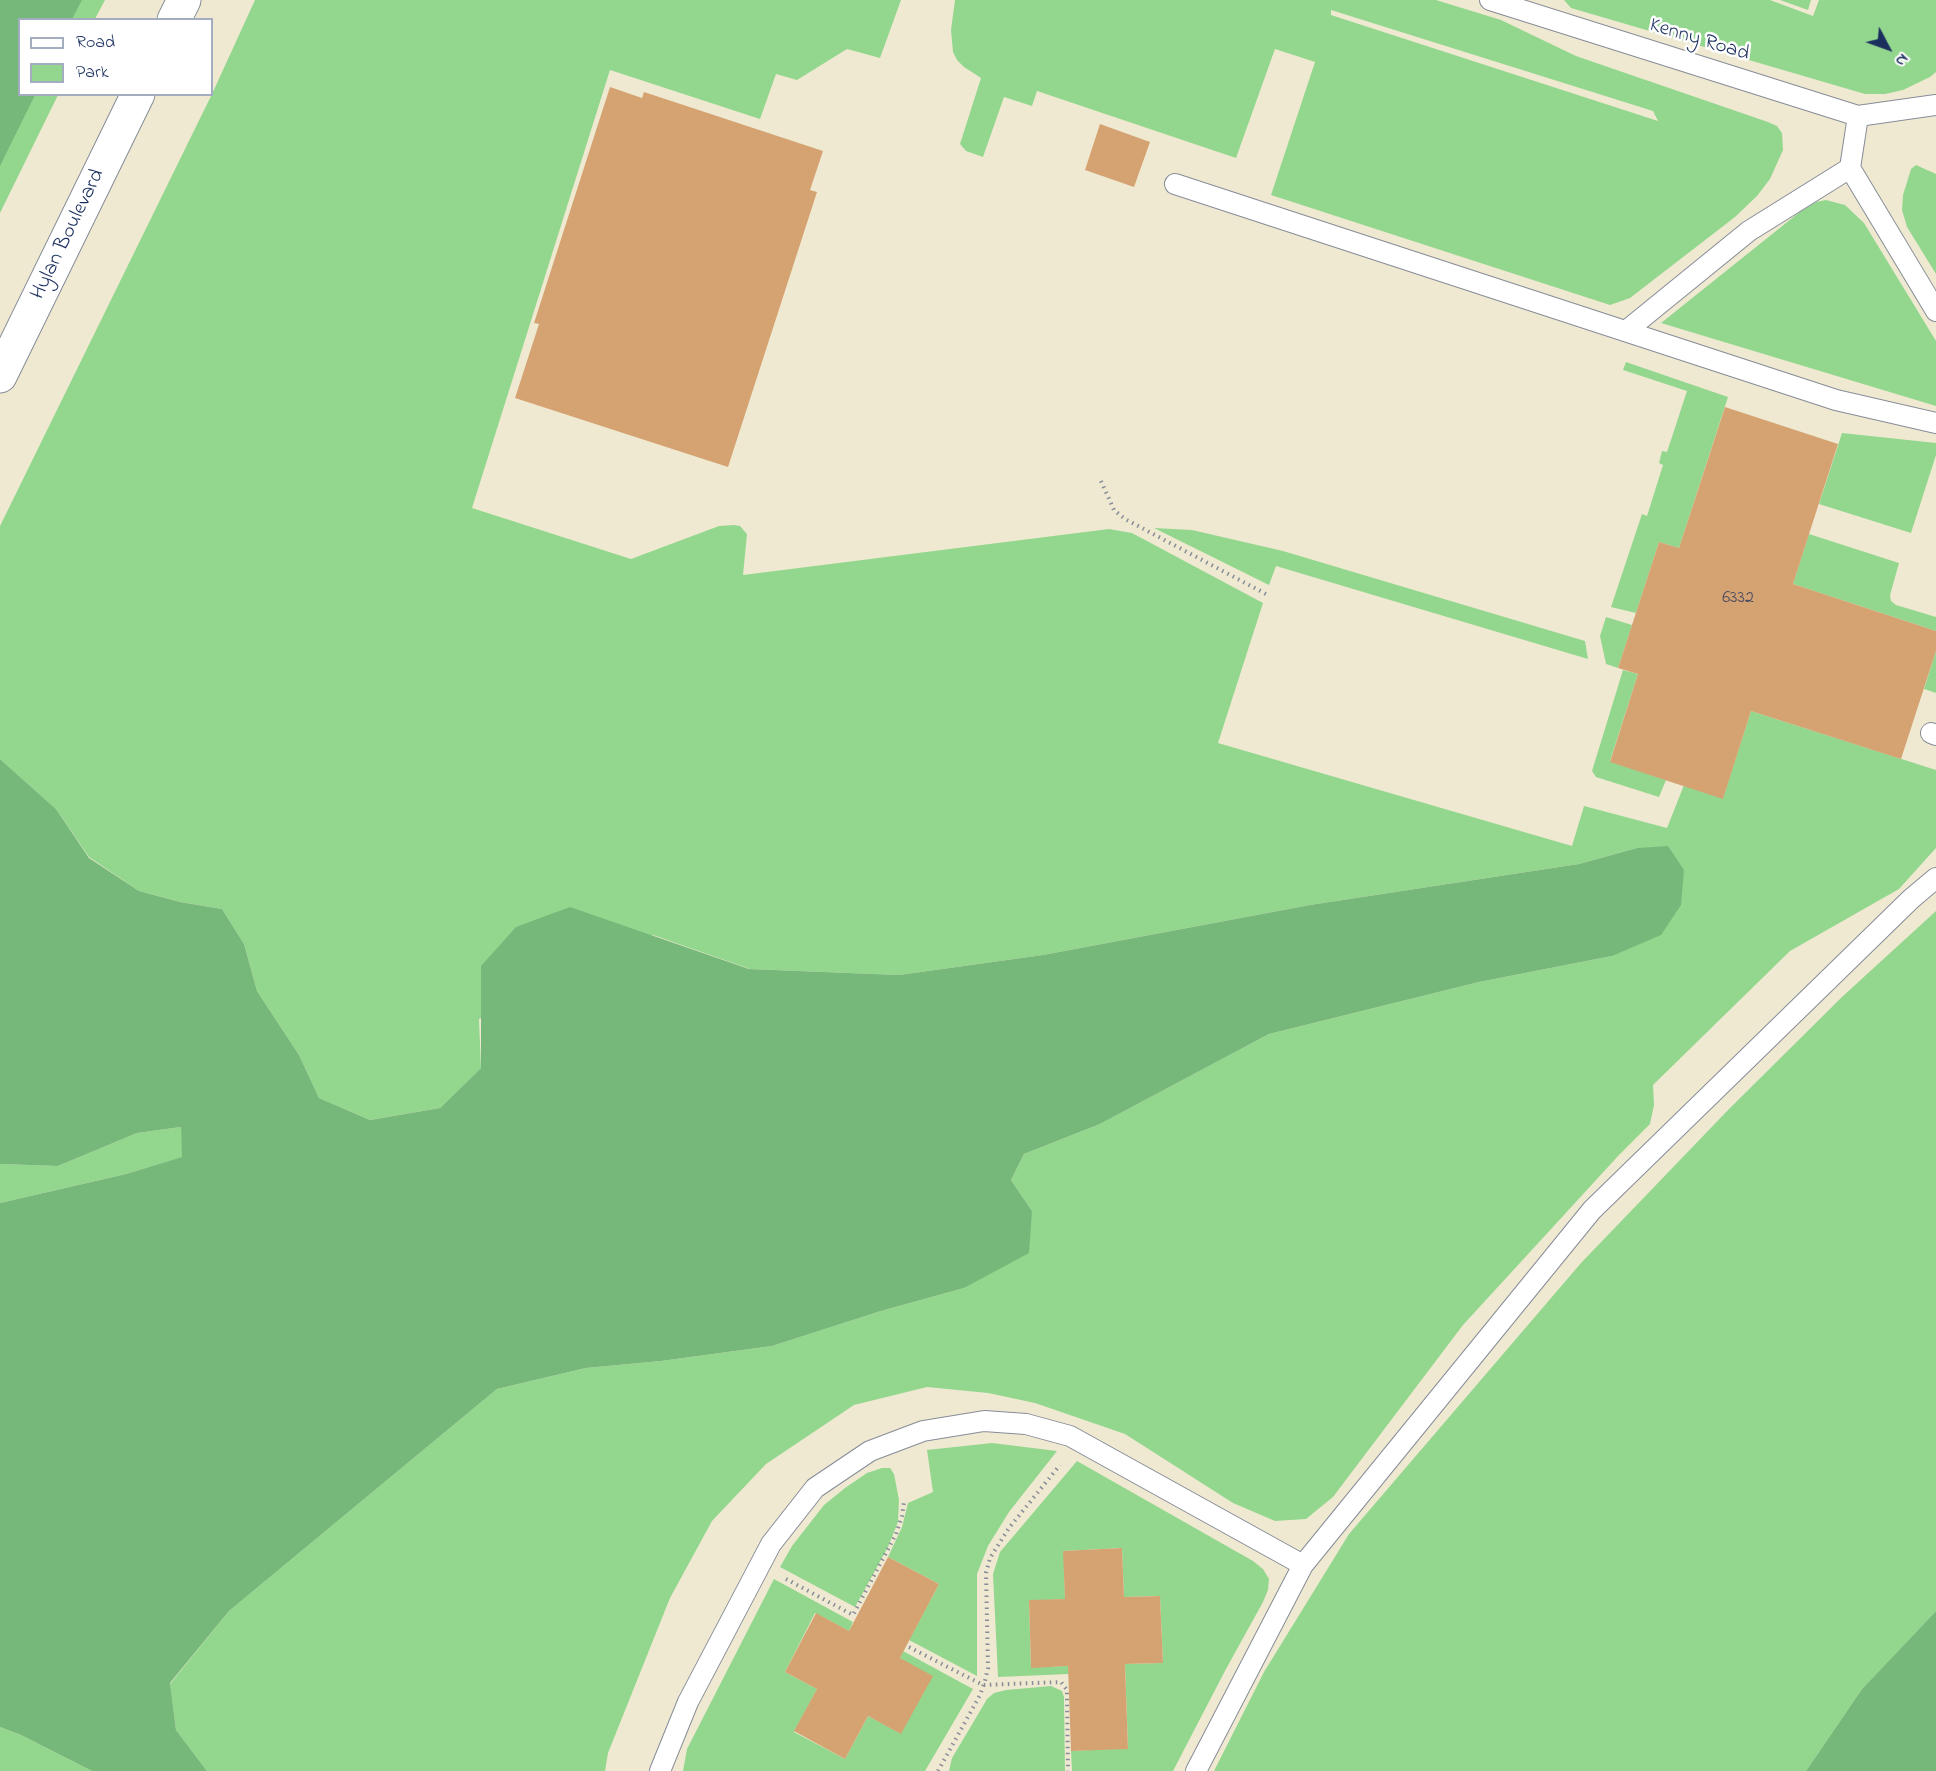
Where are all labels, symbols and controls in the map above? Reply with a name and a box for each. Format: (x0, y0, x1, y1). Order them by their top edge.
street label: Kenny Road (1646, 14, 1752, 68)
legend (18, 18, 213, 96)
north arrow (1858, 18, 1918, 78)
text: Road (76, 30, 115, 56)
text: N (1889, 48, 1914, 72)
text: Park (76, 60, 109, 86)
street label: Hylan Boulevard (27, 166, 111, 304)
house number: 6332 (1722, 588, 1754, 610)

